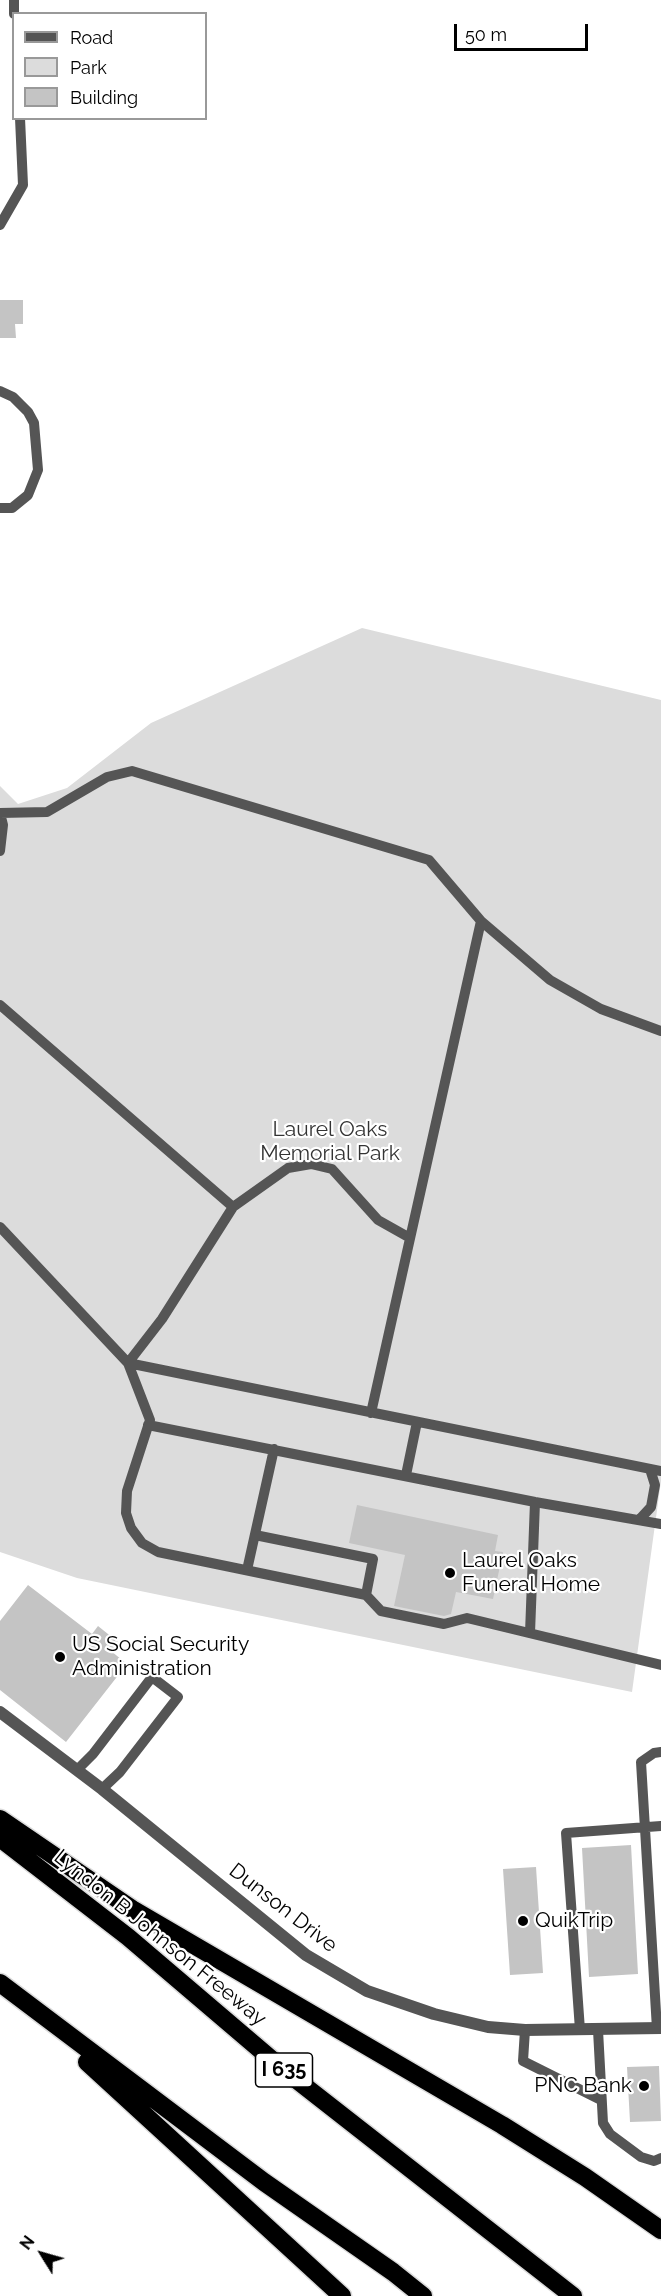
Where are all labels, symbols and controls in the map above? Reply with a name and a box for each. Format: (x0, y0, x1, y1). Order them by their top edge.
legend (12, 12, 207, 120)
scale bar (457, 12, 590, 50)
text: 50 m (465, 24, 507, 45)
text: Road (70, 27, 113, 48)
text: Park (70, 57, 107, 78)
text: Building (70, 87, 138, 108)
park label: Laurel Oaks Memorial Park (260, 1117, 400, 1167)
place label: Laurel Oaks Funeral Home (462, 1548, 600, 1598)
marker: Laurel Oaks Funeral Home (443, 1566, 457, 1580)
place label: US Social Security Administration (72, 1632, 249, 1682)
marker: US Social Security Administration (53, 1650, 67, 1664)
street label: Lyndon B Johnson Freeway (49, 1844, 271, 2032)
street label: Dunson Drive (224, 1858, 342, 1958)
place label: QuikTrip (535, 1908, 613, 1934)
marker: QuikTrip (516, 1914, 530, 1928)
road number: I 635 (256, 2053, 312, 2087)
place label: PNC Bank (534, 2073, 632, 2099)
marker: PNC Bank (637, 2079, 651, 2093)
north arrow (12, 2224, 72, 2284)
text: N (16, 2232, 38, 2253)

